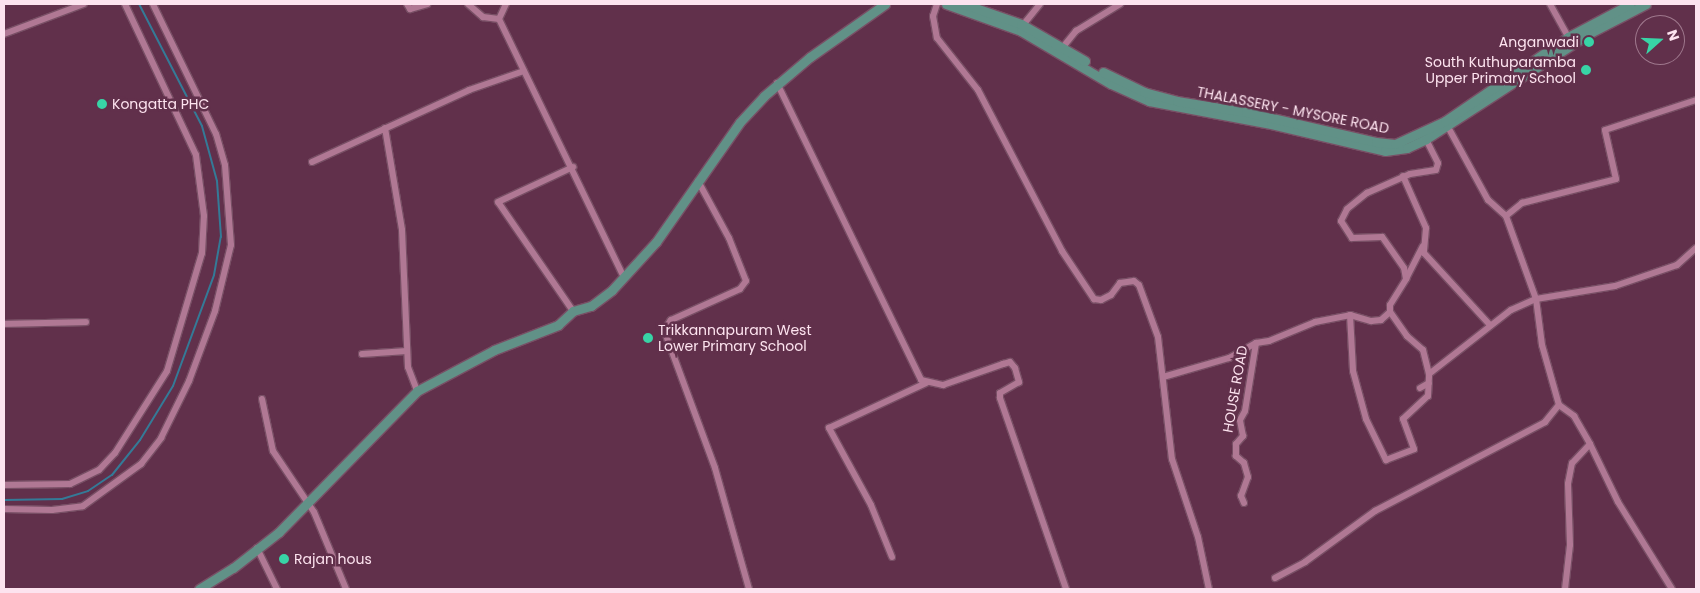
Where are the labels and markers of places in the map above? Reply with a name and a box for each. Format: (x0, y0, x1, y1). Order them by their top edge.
place label: Anganwadi (1499, 34, 1579, 50)
marker: Anganwadi (1583, 36, 1595, 48)
place label: South Kuthuparamba Upper Primary School (1425, 54, 1576, 86)
marker: South Kuthuparamba Upper Primary School (1580, 64, 1592, 76)
place label: Kongatta PHC (112, 96, 209, 112)
marker: Kongatta PHC (96, 98, 108, 110)
place label: Trikkannapuram West Lower Primary School (658, 322, 812, 354)
marker: Trikkannapuram West Lower Primary School (642, 332, 654, 344)
place label: Rajan hous (294, 551, 372, 567)
marker: Rajan hous (278, 553, 290, 565)

